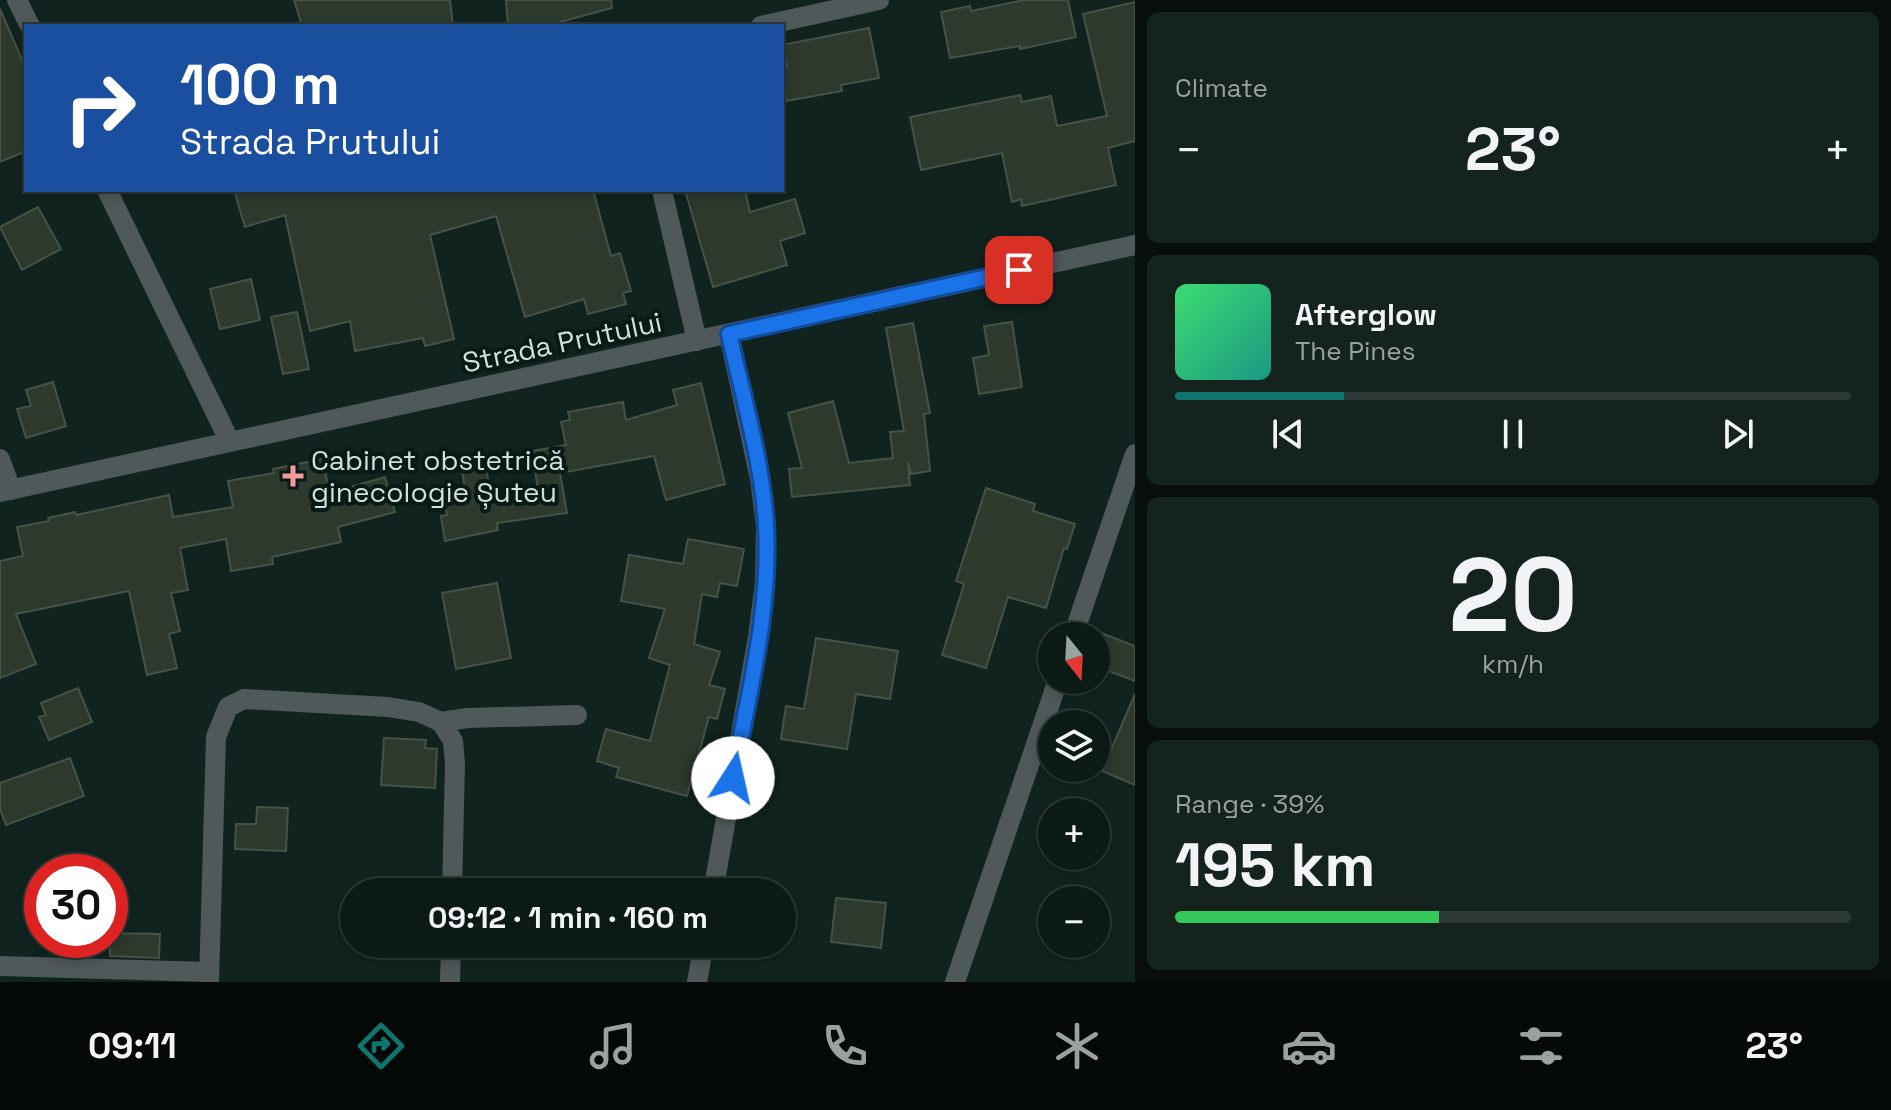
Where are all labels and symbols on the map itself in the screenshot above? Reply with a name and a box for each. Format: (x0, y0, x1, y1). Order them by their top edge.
pin (985, 236, 1053, 304)
street label: Strada Prutului (459, 303, 665, 381)
place label: Cabinet obstetrică ginecologie Șuteu (311, 442, 565, 510)
marker: Cabinet obstetrică ginecologie Șuteu (282, 465, 304, 487)
north arrow (1038, 622, 1110, 694)
position arrow (691, 736, 775, 820)
speed limit sign: 30 (24, 854, 128, 958)

